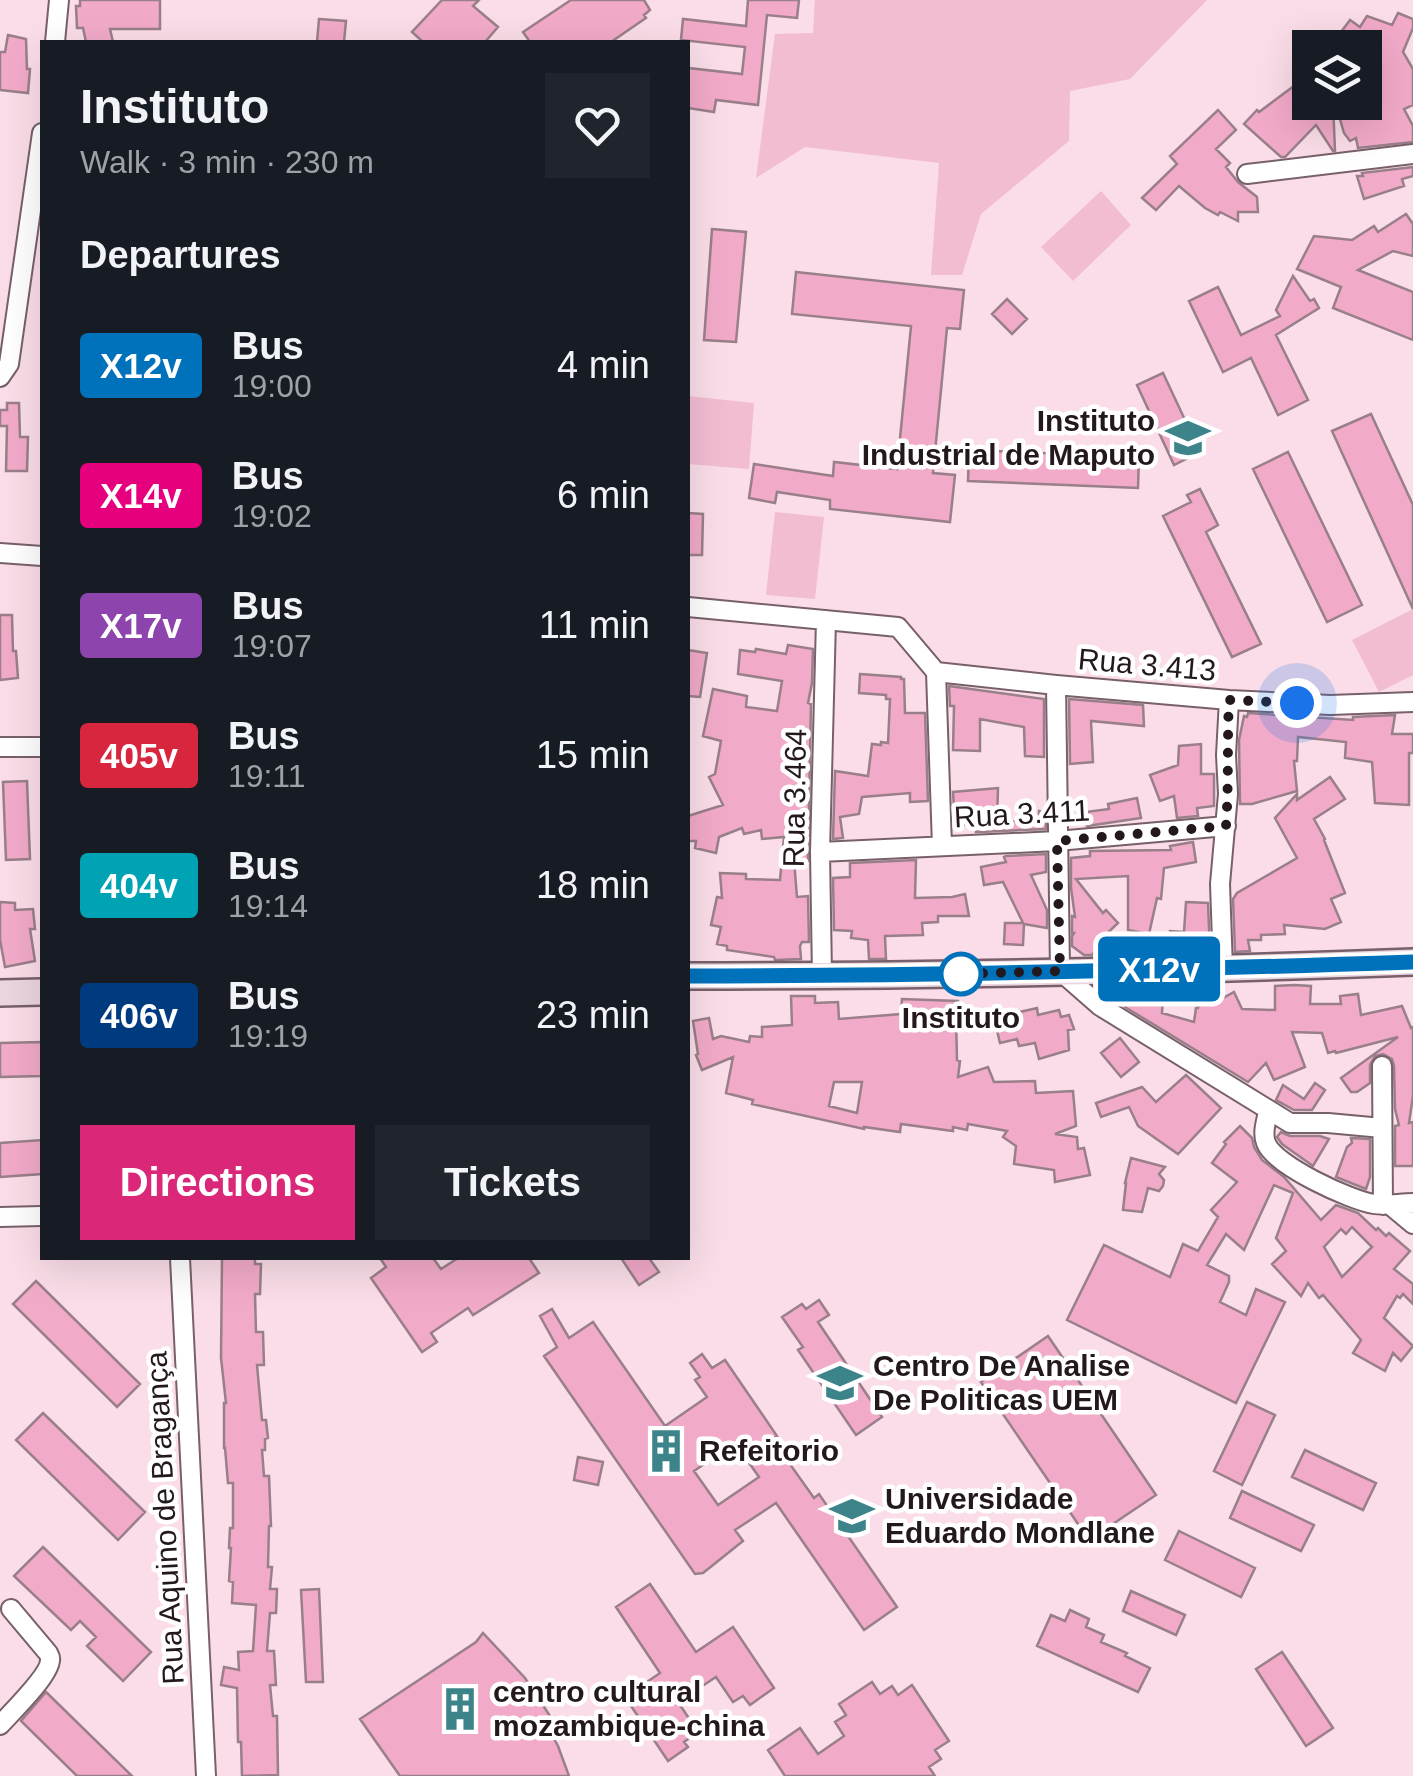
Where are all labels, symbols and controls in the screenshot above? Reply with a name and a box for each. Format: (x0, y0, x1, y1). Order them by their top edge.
map controls (1292, 30, 1382, 120)
button: layers (1292, 30, 1382, 120)
button: heart (545, 73, 650, 178)
text: Instituto (80, 80, 269, 133)
text: Walk · 3 min · 230 m (80, 144, 374, 180)
text: Departures (80, 234, 281, 276)
text: Bus (232, 325, 304, 367)
text: 4 min (557, 344, 650, 386)
text: X12v (100, 346, 182, 385)
text: 19:00 (232, 368, 312, 404)
place label: Instituto Industrial de Maputo (862, 404, 1155, 471)
school or university icon: Instituto Industrial de Maputo (1164, 414, 1212, 462)
text: Bus (232, 455, 304, 497)
text: 6 min (557, 474, 650, 516)
text: X14v (100, 476, 182, 515)
text: 19:02 (232, 498, 312, 534)
text: Bus (232, 585, 304, 627)
text: 11 min (539, 604, 650, 646)
text: X17v (100, 606, 182, 645)
text: 19:07 (232, 628, 312, 664)
street label: Rua 3.413 (1077, 642, 1217, 687)
your location (1272, 678, 1322, 728)
text: Bus (228, 715, 300, 757)
street label: Rua 3.464 (777, 728, 812, 867)
text: 15 min (536, 734, 650, 776)
text: 405v (100, 736, 178, 775)
text: 19:11 (228, 758, 306, 794)
street label: Rua 3.411 (953, 793, 1091, 834)
text: Bus (228, 845, 300, 887)
text: 18 min (536, 864, 650, 906)
text: 404v (100, 866, 178, 905)
text: 19:14 (228, 888, 308, 924)
line badge: X12v (1089, 936, 1229, 1002)
text: X12v (1118, 950, 1200, 989)
marker: Instituto (940, 953, 982, 995)
text: Bus (228, 975, 300, 1017)
text: 23 min (536, 994, 650, 1036)
text: 406v (100, 996, 178, 1035)
place label: Instituto (902, 1001, 1020, 1034)
text: 19:19 (228, 1018, 308, 1054)
button: Directions (80, 1125, 355, 1240)
button: Tickets (375, 1125, 650, 1240)
place label: Centro De Analise De Politicas UEM (873, 1349, 1130, 1416)
street label: Rua Aquino de Bragança (139, 1350, 190, 1685)
school or university icon: Centro De Analise De Politicas UEM (816, 1359, 864, 1407)
building icon: Refeitorio (642, 1427, 690, 1475)
place label: Refeitorio (699, 1434, 839, 1467)
place label: Universidade Eduardo Mondlane (885, 1482, 1155, 1549)
school or university icon: Universidade Eduardo Mondlane (828, 1492, 876, 1540)
place label: centro cultural mozambique-china (493, 1675, 765, 1742)
building icon: centro cultural mozambique-china (436, 1685, 484, 1733)

